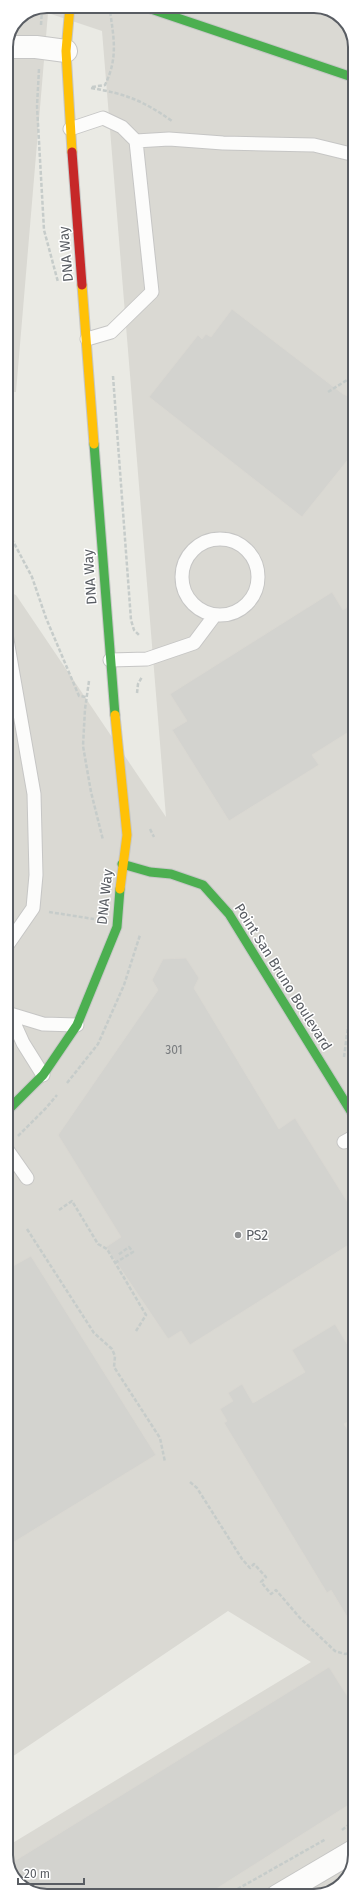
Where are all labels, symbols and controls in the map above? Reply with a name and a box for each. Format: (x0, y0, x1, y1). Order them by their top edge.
street label: DNA Way (55, 225, 77, 283)
street label: DNA Way (80, 548, 100, 605)
street label: DNA Way (94, 868, 116, 926)
street label: Point San Bruno Boulevard (231, 900, 335, 1054)
house number: 301 (165, 1043, 183, 1057)
place label: PS2 (246, 1227, 268, 1244)
marker: PS2 (233, 1230, 243, 1240)
scale bar (18, 1860, 84, 1886)
text: 20 m (24, 1867, 50, 1881)

